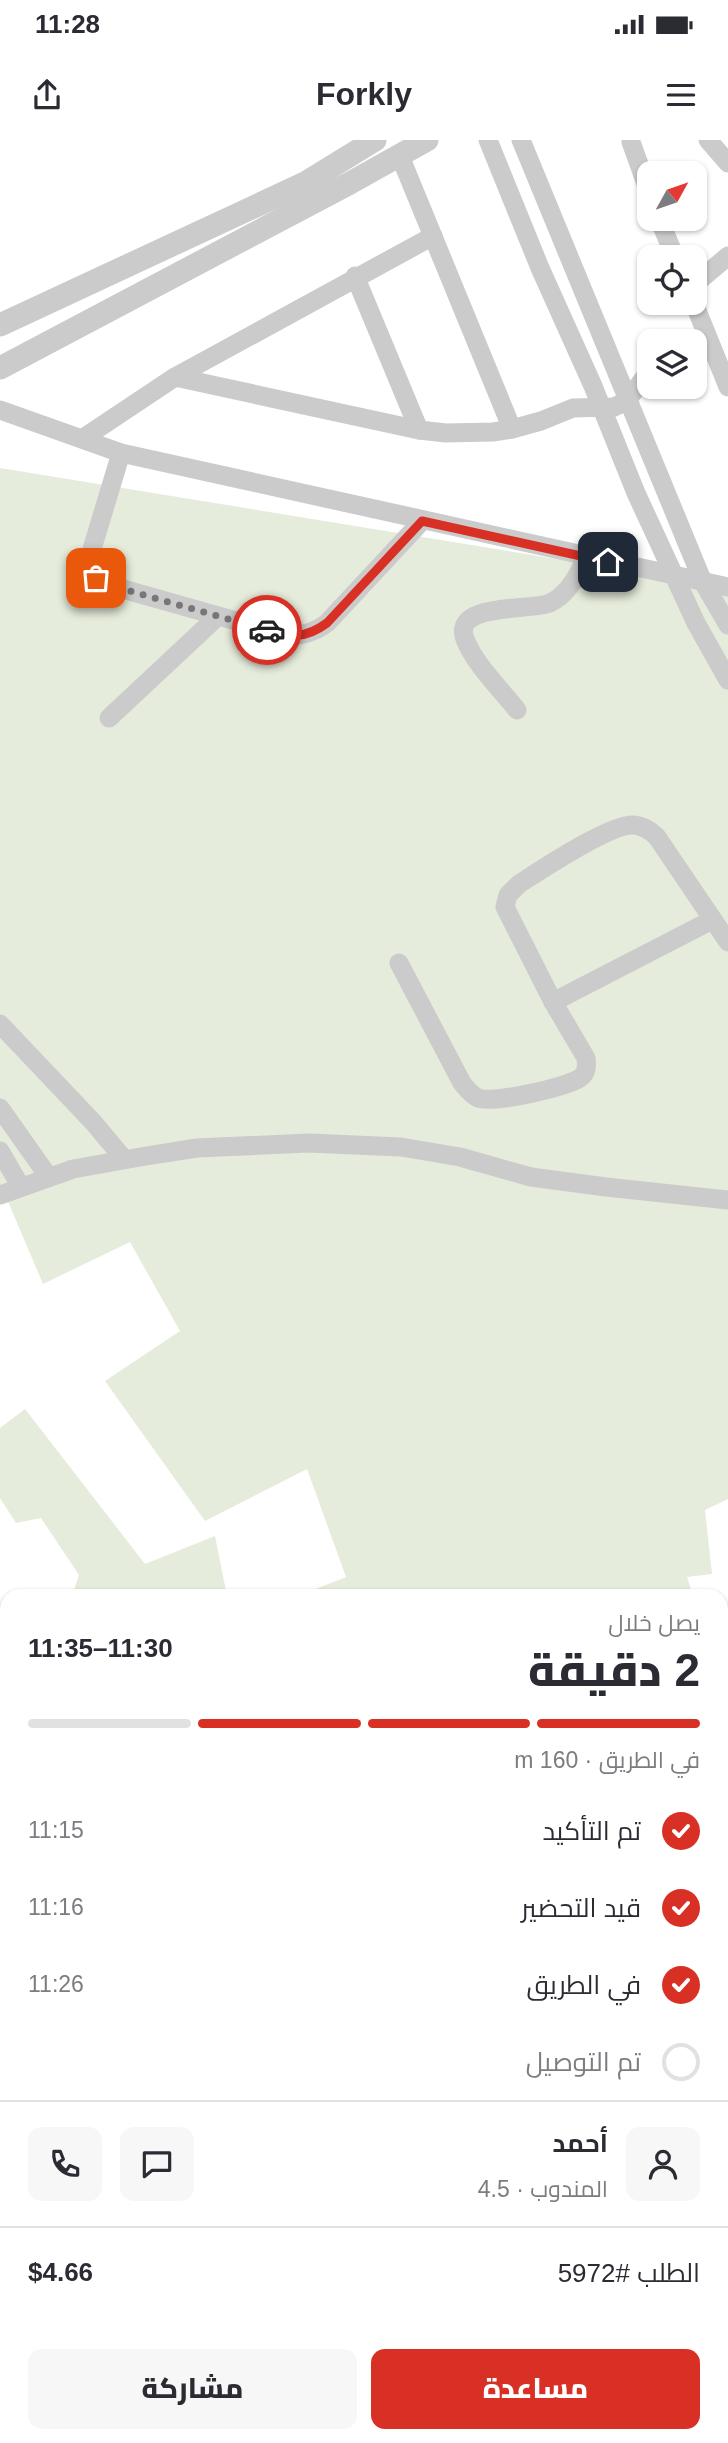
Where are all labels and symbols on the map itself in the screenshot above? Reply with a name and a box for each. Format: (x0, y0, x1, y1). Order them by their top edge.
north arrow (637, 161, 707, 231)
pin (578, 532, 638, 592)
pin (66, 548, 126, 608)
courier (232, 595, 302, 665)

